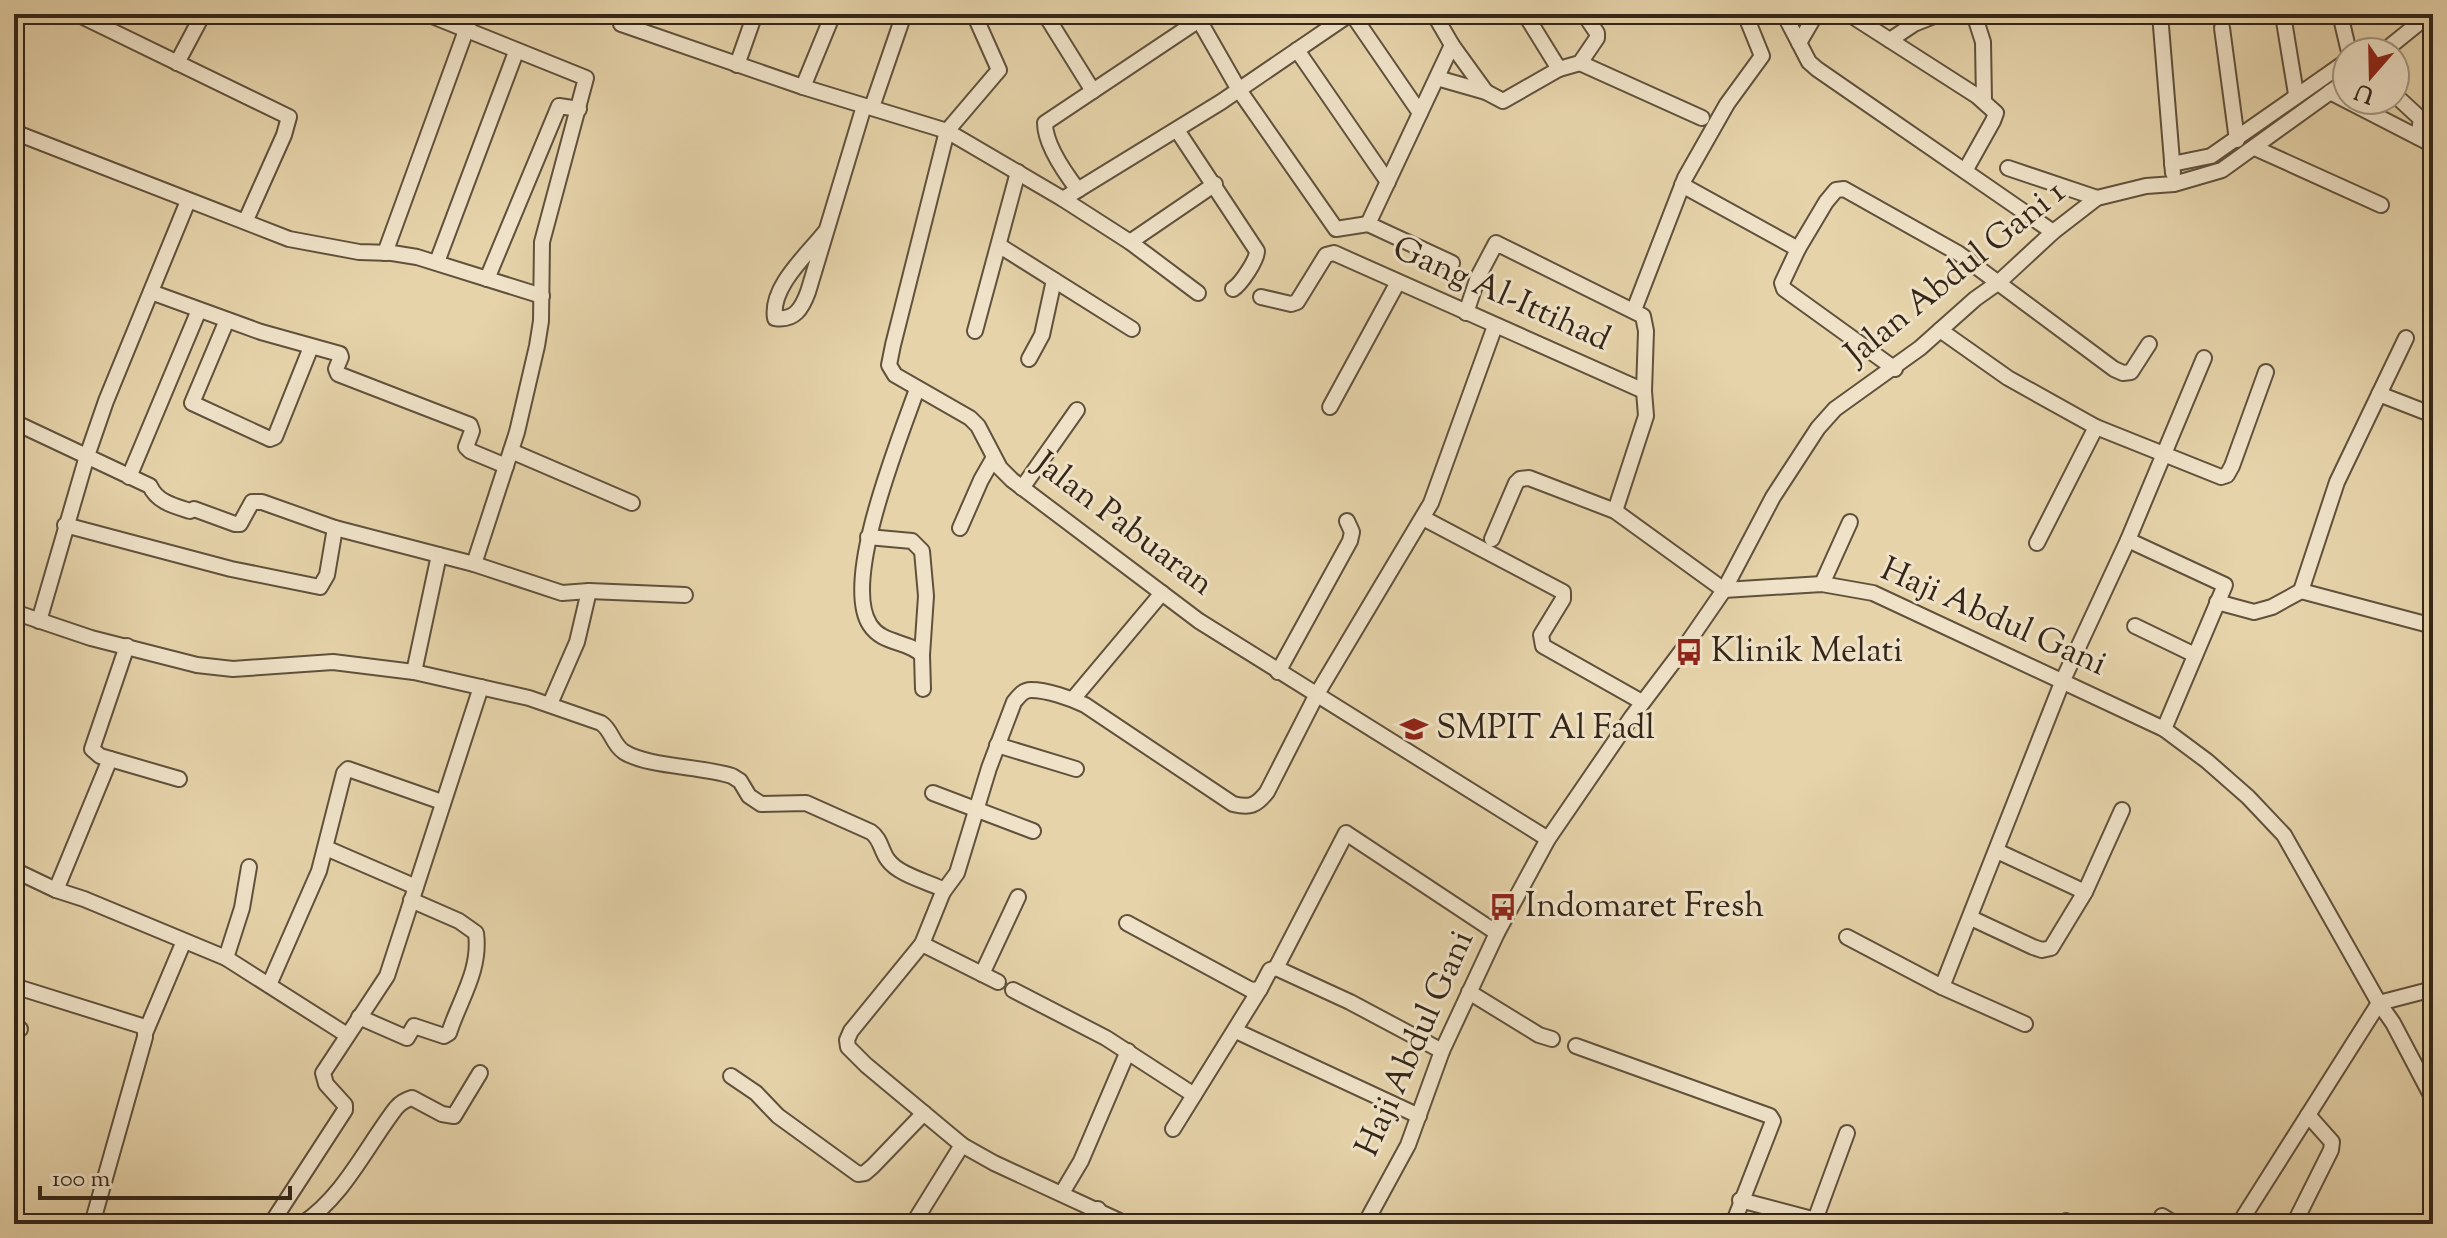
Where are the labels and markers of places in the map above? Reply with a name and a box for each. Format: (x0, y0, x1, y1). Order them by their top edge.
place label: Klinik Melati (1711, 628, 1903, 677)
bus stop icon: Klinik Melati (1674, 637, 1704, 667)
place label: SMPIT Al Fadl (1436, 705, 1655, 754)
school or university icon: SMPIT Al Fadl (1399, 714, 1429, 744)
place label: Indomaret Fresh (1525, 883, 1764, 932)
bus stop icon: Indomaret Fresh (1488, 892, 1518, 922)

